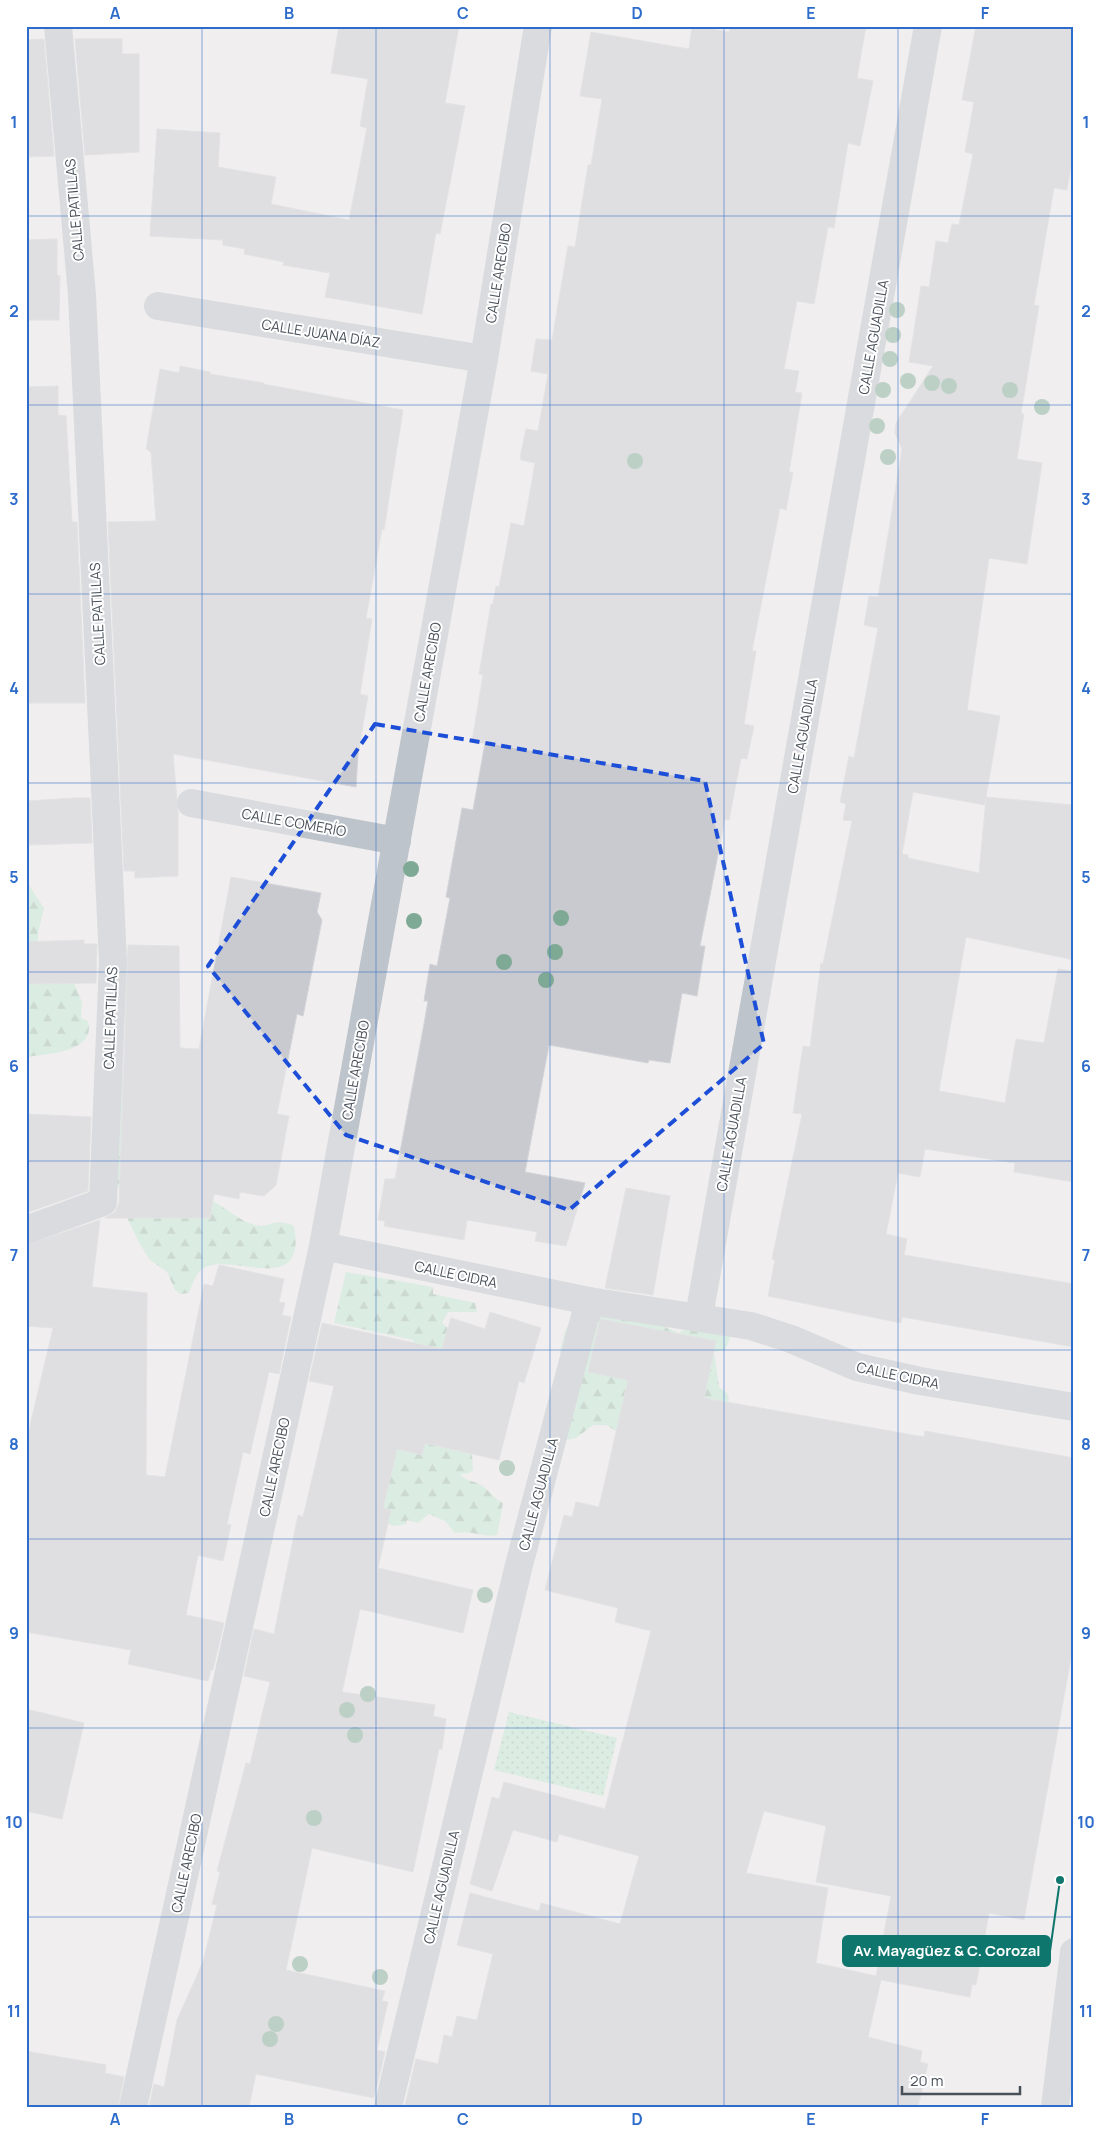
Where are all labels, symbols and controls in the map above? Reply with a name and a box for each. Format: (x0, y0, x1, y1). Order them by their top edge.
text: A (110, 2, 121, 24)
text: B (284, 2, 294, 24)
text: C (457, 2, 469, 24)
text: D (631, 2, 643, 24)
text: E (806, 2, 816, 24)
text: F (981, 2, 990, 24)
text: 1 (10, 111, 18, 133)
text: 1 (1082, 111, 1090, 133)
street label: CALLE PATILLAS (60, 158, 88, 262)
street label: CALLE ARECIBO (481, 222, 515, 324)
street label: CALLE AGUADILLA (854, 278, 892, 396)
text: 2 (9, 300, 19, 322)
text: 2 (1081, 300, 1091, 322)
street label: CALLE JUANA DÍAZ (260, 314, 382, 352)
text: 3 (9, 488, 19, 510)
text: 3 (1081, 488, 1091, 510)
street label: CALLE PATILLAS (85, 562, 109, 666)
street label: CALLE ARECIBO (409, 621, 445, 723)
text: 4 (9, 677, 19, 699)
street label: CALLE AGUADILLA (783, 677, 821, 795)
text: 4 (1081, 677, 1091, 699)
street label: CALLE COMERÍO (240, 803, 348, 841)
text: 5 (9, 866, 19, 888)
text: 5 (1081, 866, 1091, 888)
street label: CALLE PATILLAS (99, 966, 121, 1070)
street label: CALLE ARECIBO (337, 1019, 373, 1121)
text: 6 (9, 1055, 19, 1077)
text: 6 (1081, 1055, 1091, 1077)
street label: CALLE AGUADILLA (712, 1075, 750, 1193)
text: 7 (10, 1244, 18, 1266)
text: 7 (1082, 1244, 1090, 1266)
street label: CALLE CIDRA (413, 1256, 499, 1292)
street label: CALLE CIDRA (855, 1357, 941, 1393)
street label: CALLE ARECIBO (254, 1416, 294, 1518)
text: 8 (9, 1433, 19, 1455)
text: 8 (1081, 1433, 1091, 1455)
street label: CALLE AGUADILLA (514, 1435, 562, 1553)
text: 9 (9, 1622, 19, 1644)
text: 9 (1081, 1622, 1091, 1644)
text: 10 (5, 1811, 23, 1833)
text: 10 (1077, 1811, 1095, 1833)
street label: CALLE ARECIBO (166, 1812, 206, 1914)
street label: CALLE AGUADILLA (419, 1828, 463, 1946)
callout: Av. Mayagüez & C. Corozal (843, 1936, 1050, 1966)
text: Av. Mayagüez & C. Corozal (854, 1940, 1040, 1961)
text: 11 (7, 2000, 21, 2022)
text: 11 (1079, 2000, 1093, 2022)
scale bar (902, 2063, 1020, 2095)
text: 20 m (910, 2070, 943, 2091)
text: A (110, 2108, 121, 2130)
text: B (284, 2108, 294, 2130)
text: C (457, 2108, 469, 2130)
text: D (631, 2108, 643, 2130)
text: E (806, 2108, 816, 2130)
text: F (981, 2108, 990, 2130)

